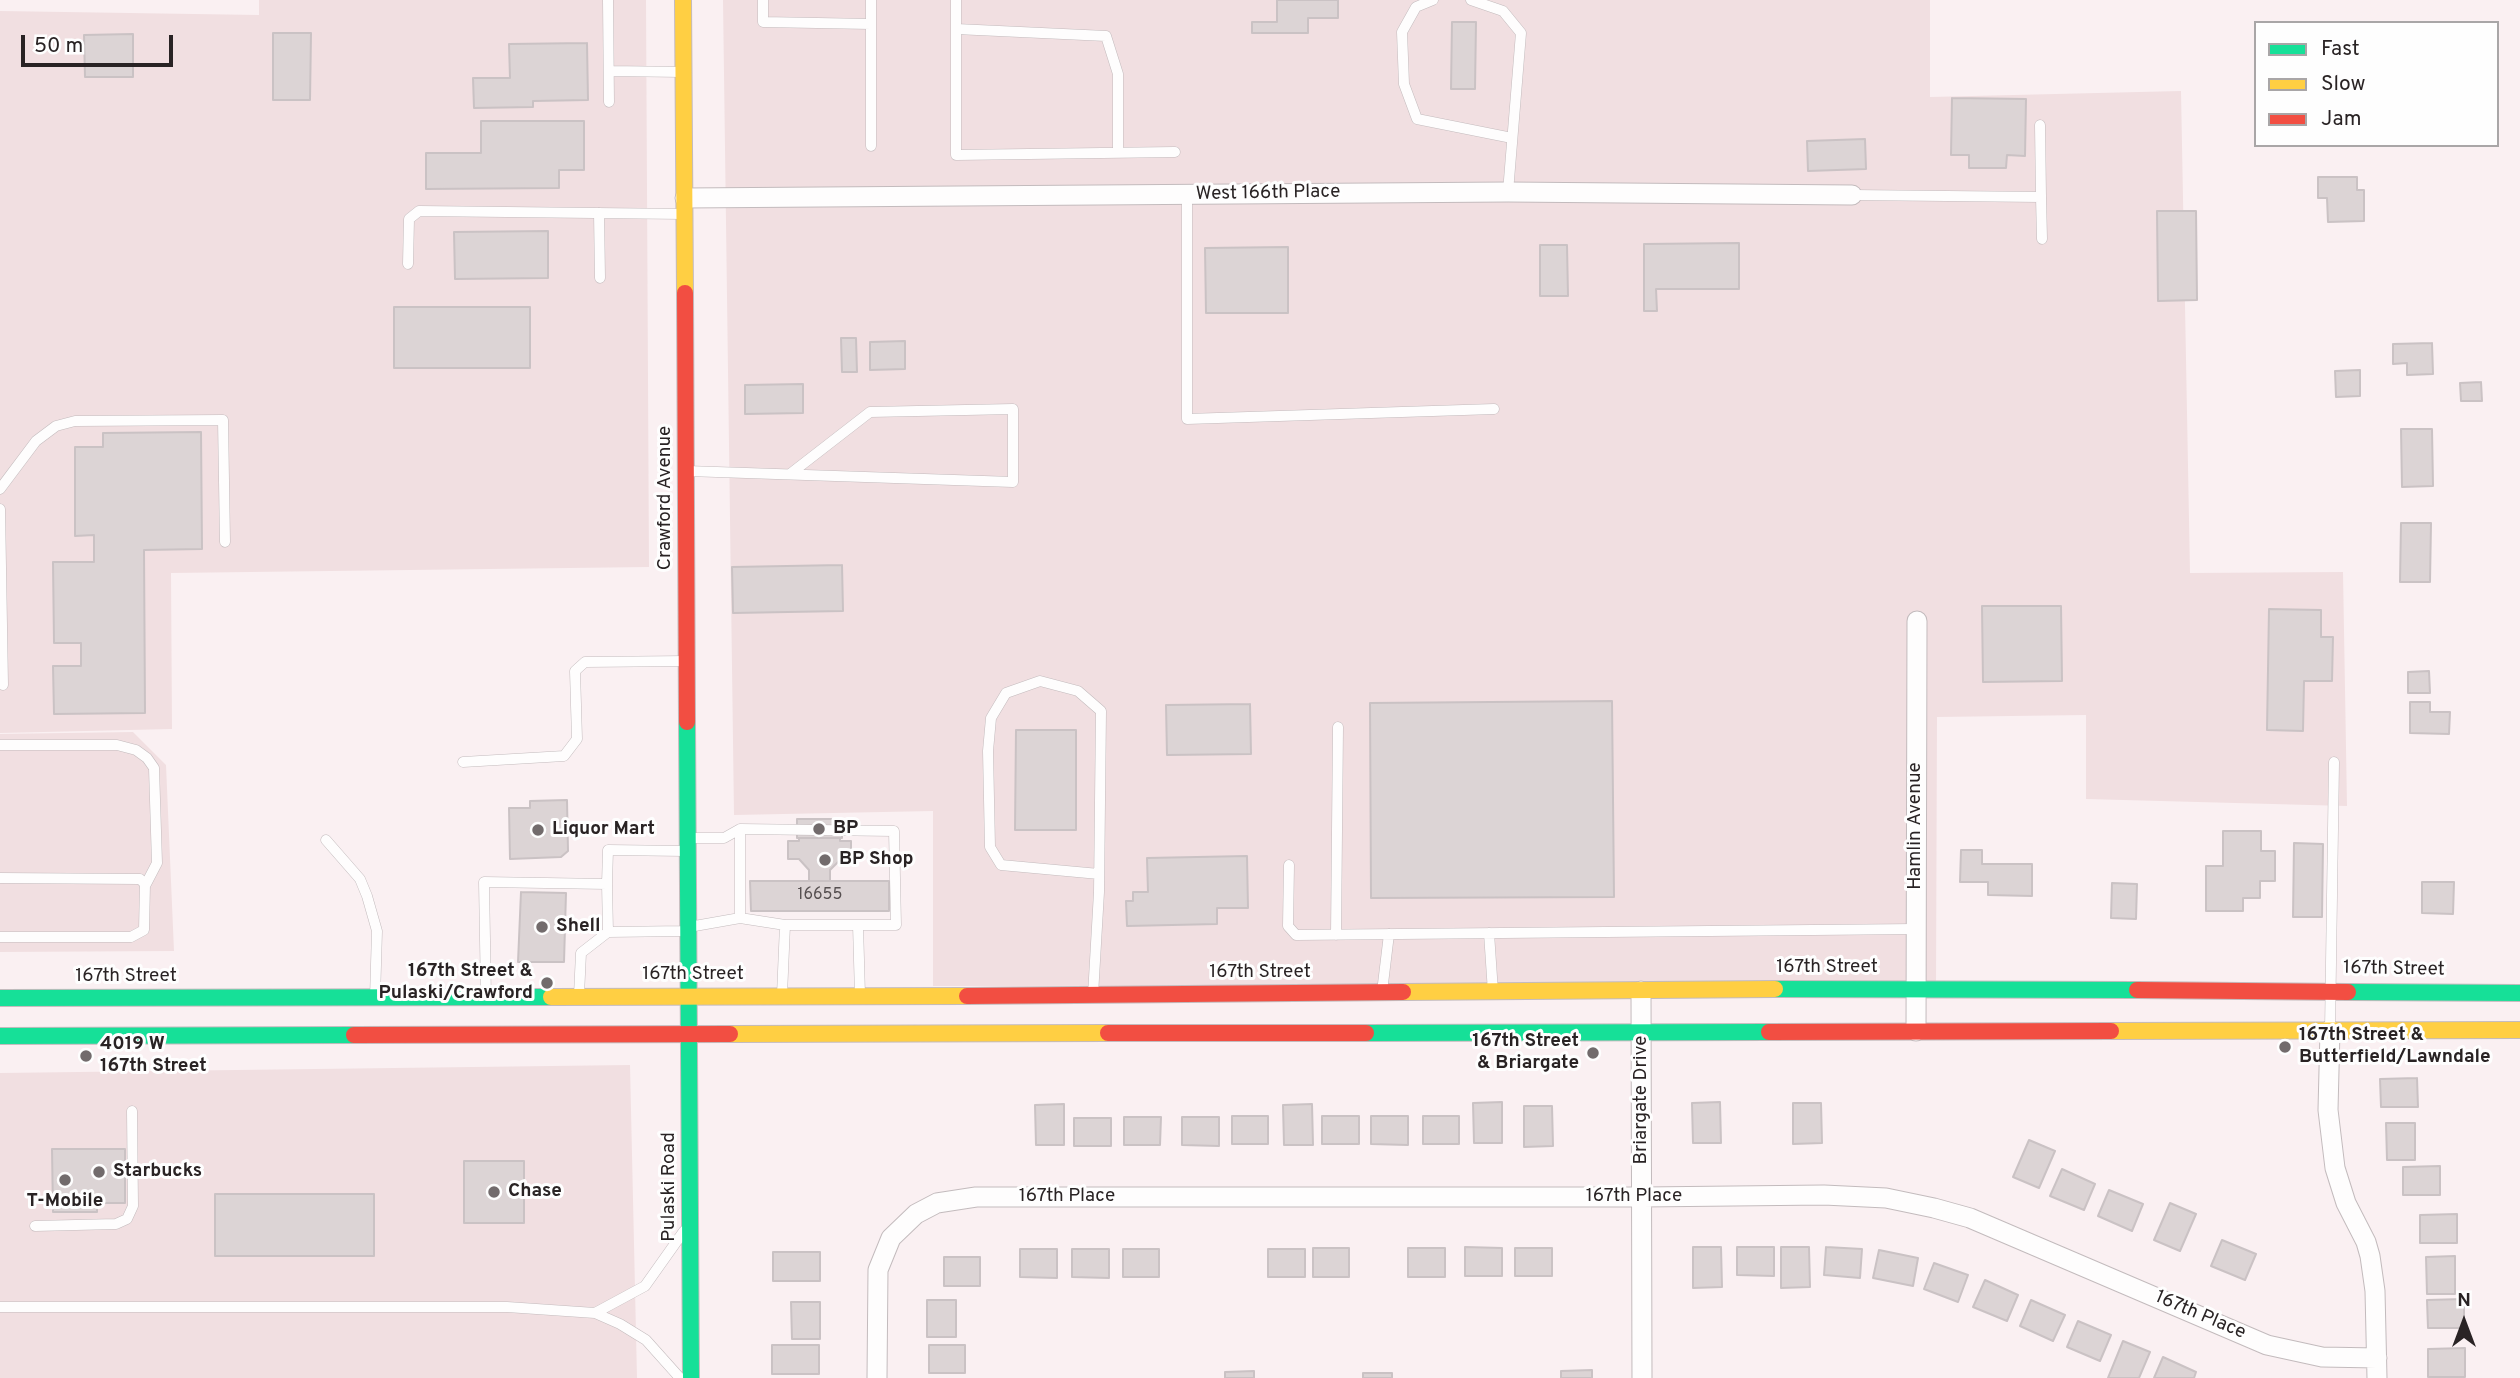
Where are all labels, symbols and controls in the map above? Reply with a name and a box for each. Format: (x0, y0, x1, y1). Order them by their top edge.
scale bar (24, 21, 177, 65)
legend (2254, 21, 2499, 147)
text: 50 m (34, 33, 83, 60)
text: Fast (2321, 36, 2360, 63)
text: Slow (2321, 71, 2366, 98)
text: Jam (2321, 106, 2362, 133)
street label: West 166th Place (1195, 181, 1341, 207)
street label: Crawford Avenue (655, 426, 677, 570)
street label: Hamlin Avenue (1905, 762, 1927, 890)
place label: BP (833, 818, 858, 840)
place label: Liquor Mart (552, 819, 655, 841)
marker: BP (811, 821, 827, 837)
marker: Liquor Mart (530, 822, 546, 838)
place label: BP Shop (839, 849, 913, 871)
marker: BP Shop (817, 852, 833, 868)
house number: 16655 (798, 886, 842, 906)
place label: Shell (556, 916, 601, 938)
marker: Shell (534, 919, 550, 935)
street label: 167th Street (1776, 957, 1878, 979)
street label: 167th Street (2343, 958, 2445, 982)
place label: 167th Street & Pulaski/Crawford (379, 961, 533, 1005)
street label: 167th Street (1209, 962, 1311, 984)
street label: 167th Street (642, 964, 744, 986)
street label: 167th Street (75, 966, 177, 988)
marker: 167th Street & Pulaski/Crawford (539, 975, 555, 991)
place label: 167th Street & Butterfield/Lawndale (2299, 1025, 2491, 1069)
place label: 167th Street & Briargate (1472, 1031, 1579, 1075)
place label: 4019 W 167th Street (100, 1034, 207, 1078)
street label: Briargate Drive (1631, 1036, 1653, 1164)
marker: 167th Street & Butterfield/Lawndale (2277, 1039, 2293, 1055)
marker: 167th Street & Briargate (1585, 1045, 1601, 1061)
marker: 4019 W 167th Street (78, 1048, 94, 1064)
street label: Pulaski Road (659, 1132, 681, 1242)
place label: Starbucks (113, 1161, 202, 1183)
marker: Starbucks (91, 1164, 107, 1180)
marker: T-Mobile (57, 1172, 73, 1188)
place label: Chase (508, 1181, 562, 1203)
marker: Chase (486, 1184, 502, 1200)
street label: 167th Place (1019, 1186, 1115, 1208)
street label: 167th Place (1586, 1186, 1682, 1208)
place label: T-Mobile (27, 1191, 103, 1213)
street label: 167th Place (2151, 1287, 2249, 1345)
north arrow (2429, 1287, 2499, 1357)
text: N (2457, 1289, 2471, 1313)

